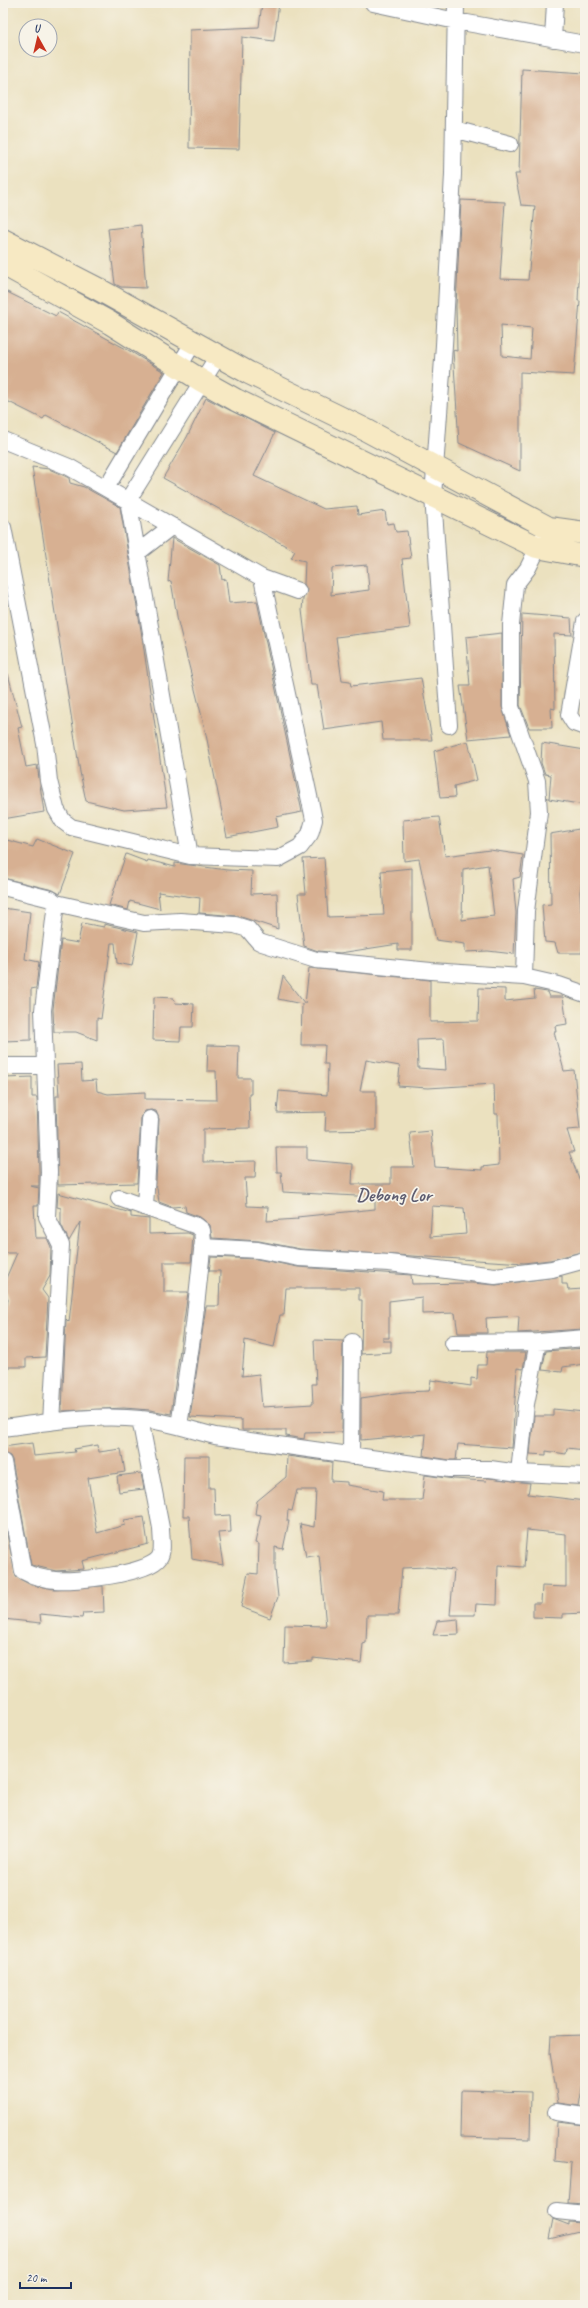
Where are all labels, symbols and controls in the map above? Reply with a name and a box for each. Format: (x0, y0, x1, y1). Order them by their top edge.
north arrow (18, 18, 58, 58)
text: U (33, 20, 43, 35)
district label: Debong Lor (356, 1183, 434, 1207)
scale bar (20, 2264, 71, 2290)
text: 20 m (26, 2270, 48, 2286)

